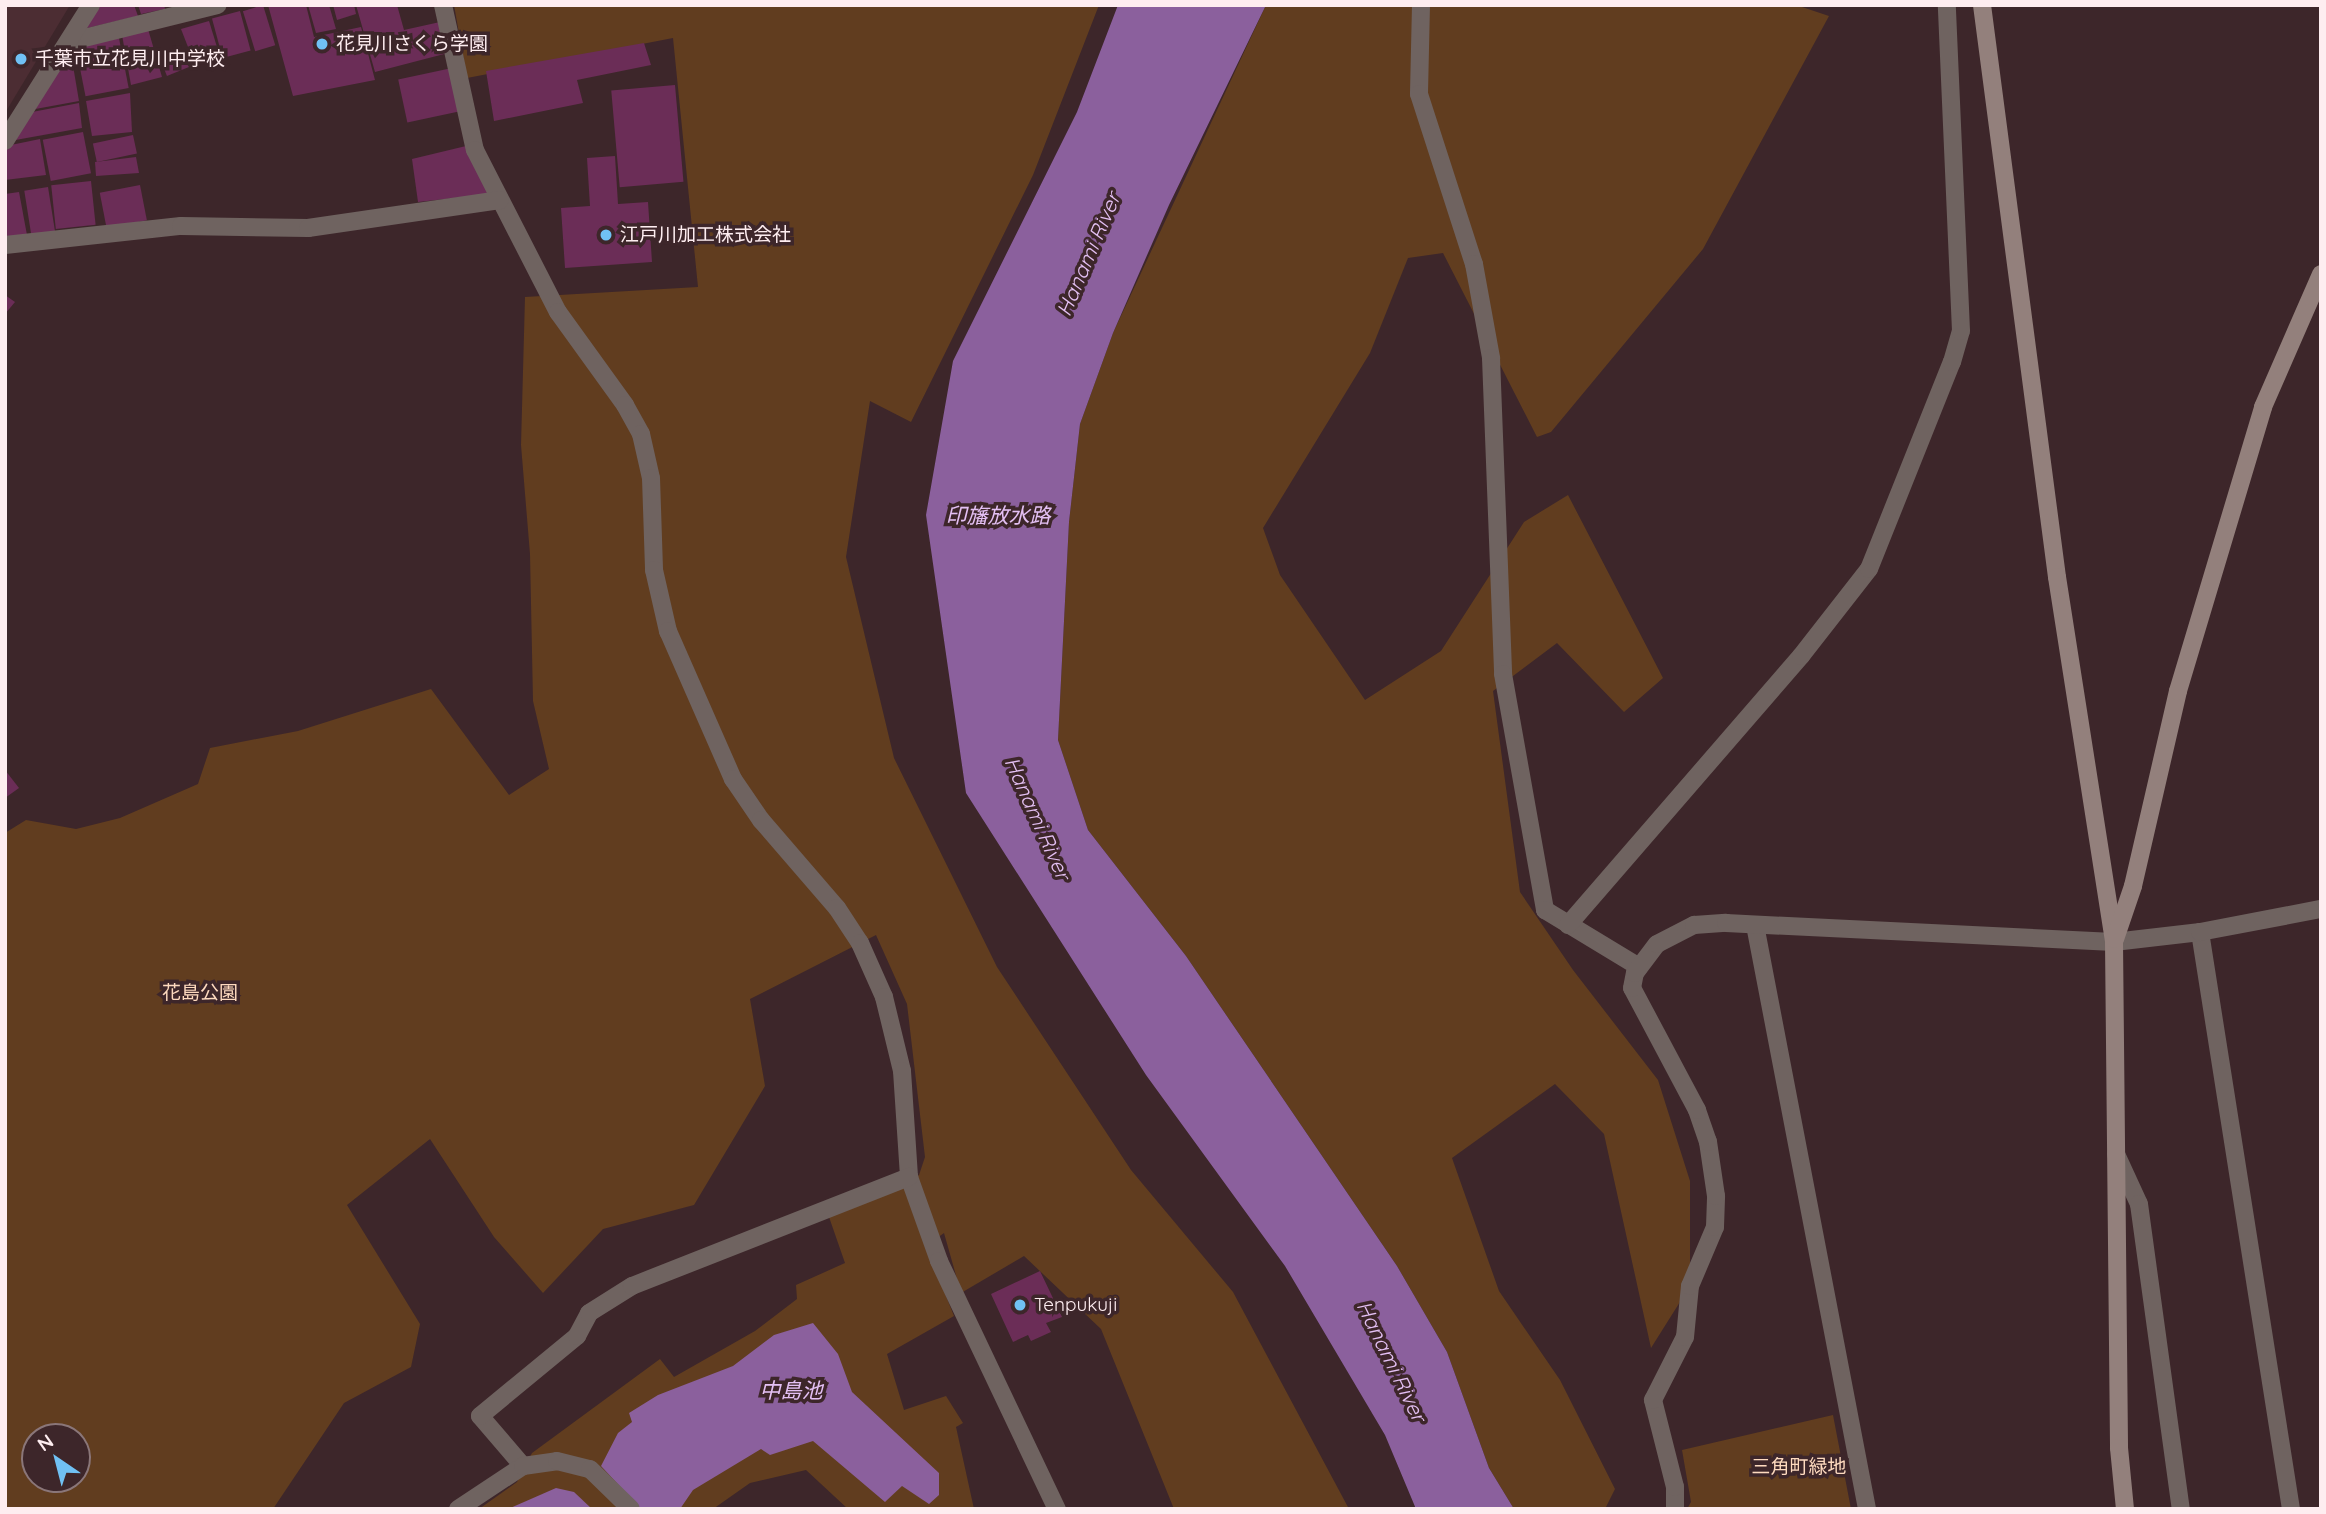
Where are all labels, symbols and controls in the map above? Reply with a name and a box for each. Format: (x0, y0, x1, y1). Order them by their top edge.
place label: 花見川さくら学園 (336, 33, 488, 55)
marker: 花見川さくら学園 (314, 36, 330, 52)
place label: 千葉市立花見川中学校 (35, 48, 225, 70)
marker: 千葉市立花見川中学校 (13, 51, 29, 67)
water label: Hanami River (1051, 189, 1125, 319)
place label: 江戸川加工株式会社 (620, 224, 791, 246)
marker: 江戸川加工株式会社 (598, 227, 614, 243)
water label: 印旛放水路 (946, 502, 1050, 528)
water label: Hanami River (1000, 753, 1076, 883)
park label: 花島公園 (162, 982, 238, 1004)
place label: Tenpukuji (1034, 1294, 1117, 1316)
water label: Hanami River (1352, 1296, 1432, 1426)
marker: Tenpukuji (1012, 1297, 1028, 1313)
water label: 中島池 (760, 1377, 822, 1403)
north arrow (21, 1423, 91, 1493)
text: N (32, 1429, 58, 1456)
park label: 三角町緑地 (1752, 1456, 1846, 1478)

